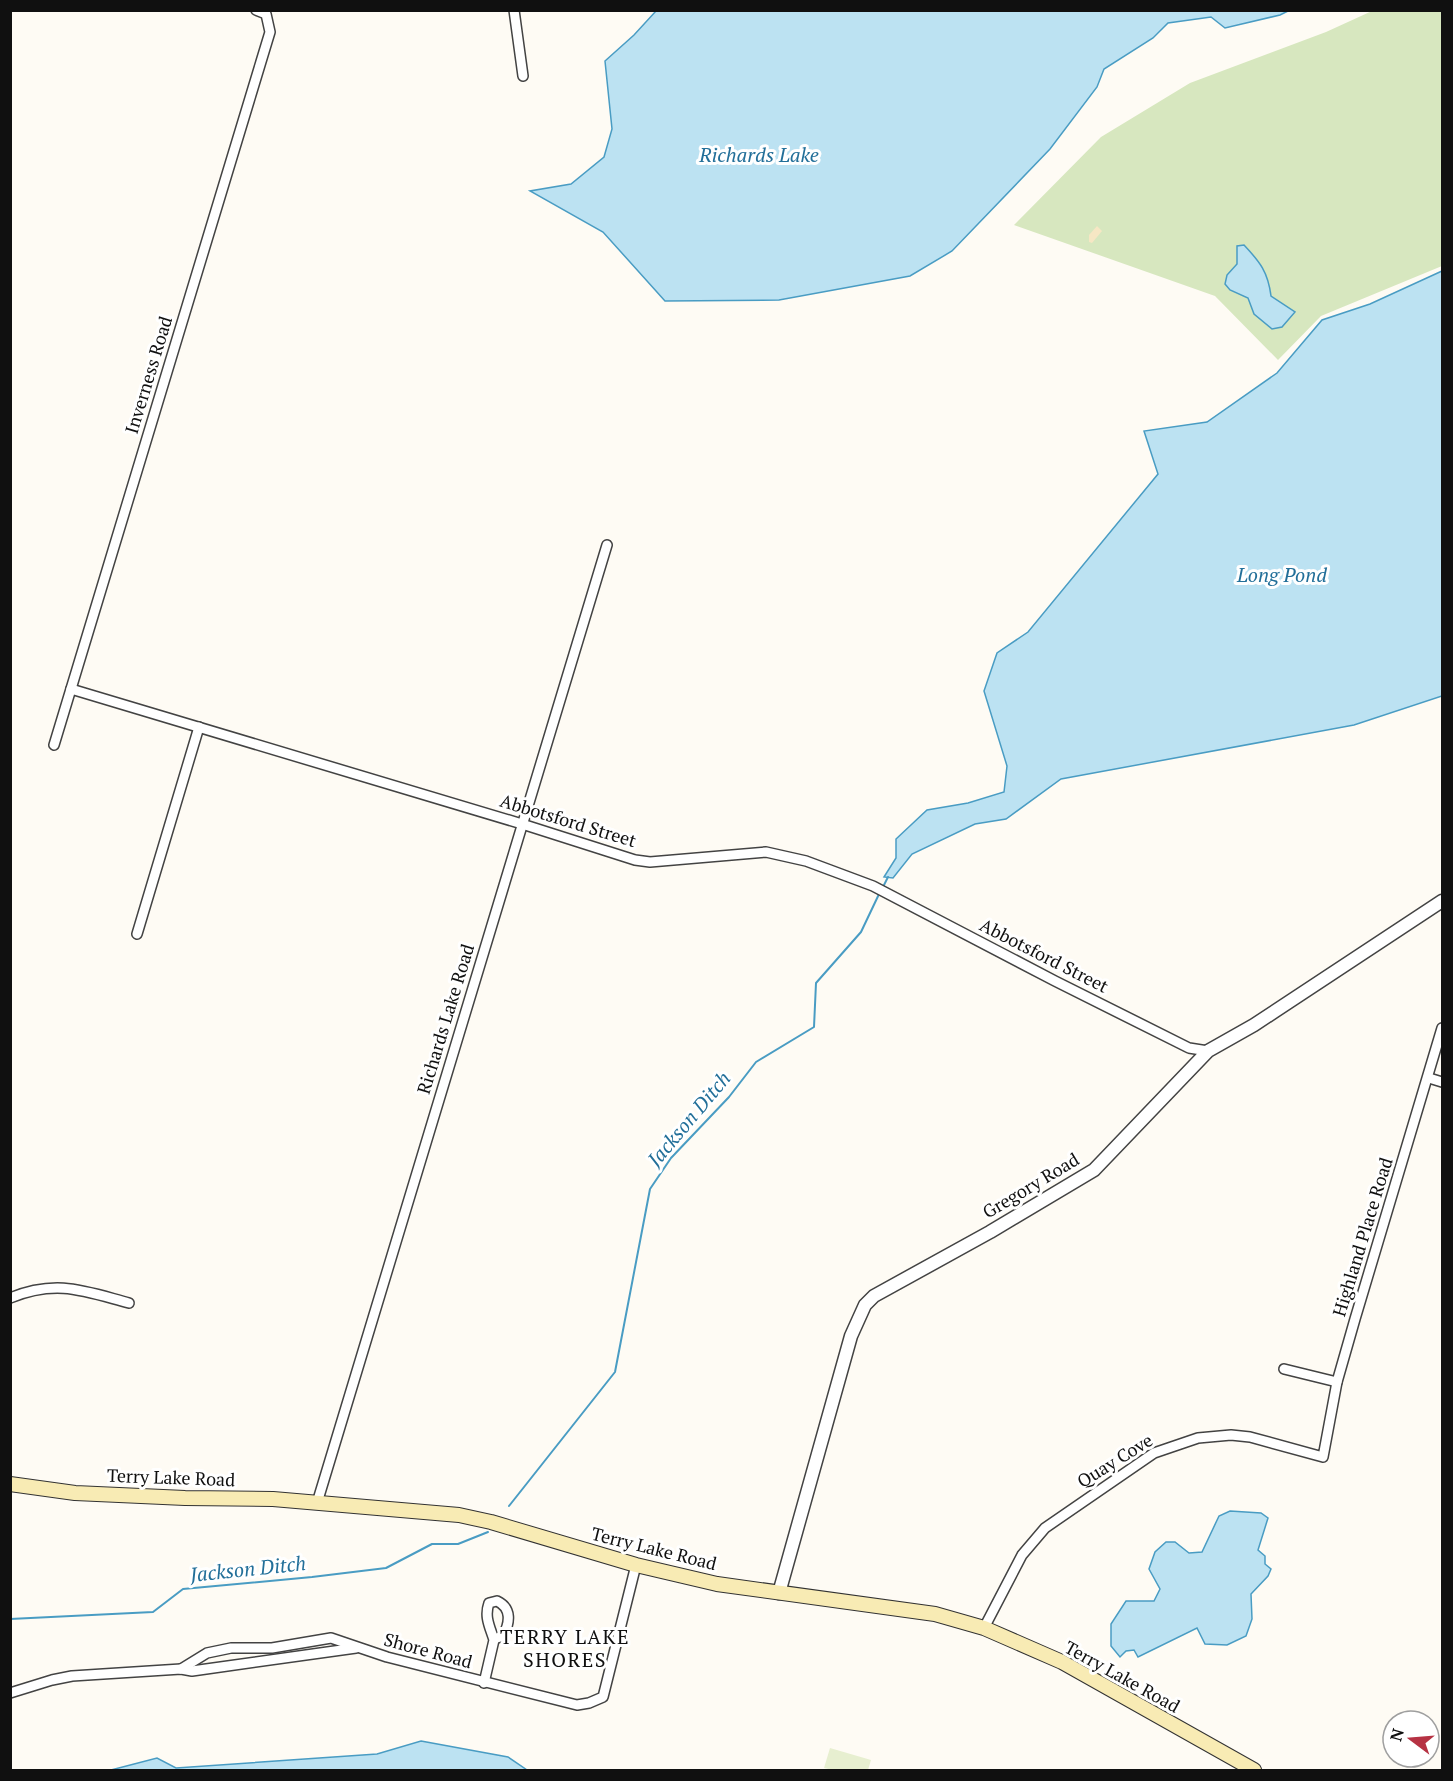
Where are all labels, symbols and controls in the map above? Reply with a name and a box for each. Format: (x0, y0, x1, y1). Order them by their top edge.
water label: Richards Lake (698, 141, 819, 168)
street label: Inverness Road (119, 313, 177, 436)
water label: Long Pond (1236, 561, 1327, 588)
street label: Abbotsford Street (497, 788, 640, 852)
street label: Abbotsford Street (976, 912, 1113, 998)
street label: Richards Lake Road (411, 941, 479, 1097)
water label: Jackson Ditch (640, 1066, 736, 1173)
street label: Gregory Road (978, 1147, 1083, 1223)
street label: Highland Place Road (1326, 1154, 1398, 1319)
street label: Quay Cove (1072, 1427, 1157, 1493)
street label: Terry Lake Road (107, 1463, 236, 1491)
street label: Terry Lake Road (589, 1521, 719, 1575)
water label: Jackson Ditch (188, 1549, 307, 1588)
district label: TERRY LAKE SHORES (500, 1623, 630, 1673)
street label: Shore Road (381, 1627, 475, 1673)
street label: Terry Lake Road (1061, 1635, 1184, 1718)
north arrow (1381, 1709, 1441, 1769)
text: N (1384, 1726, 1409, 1744)

